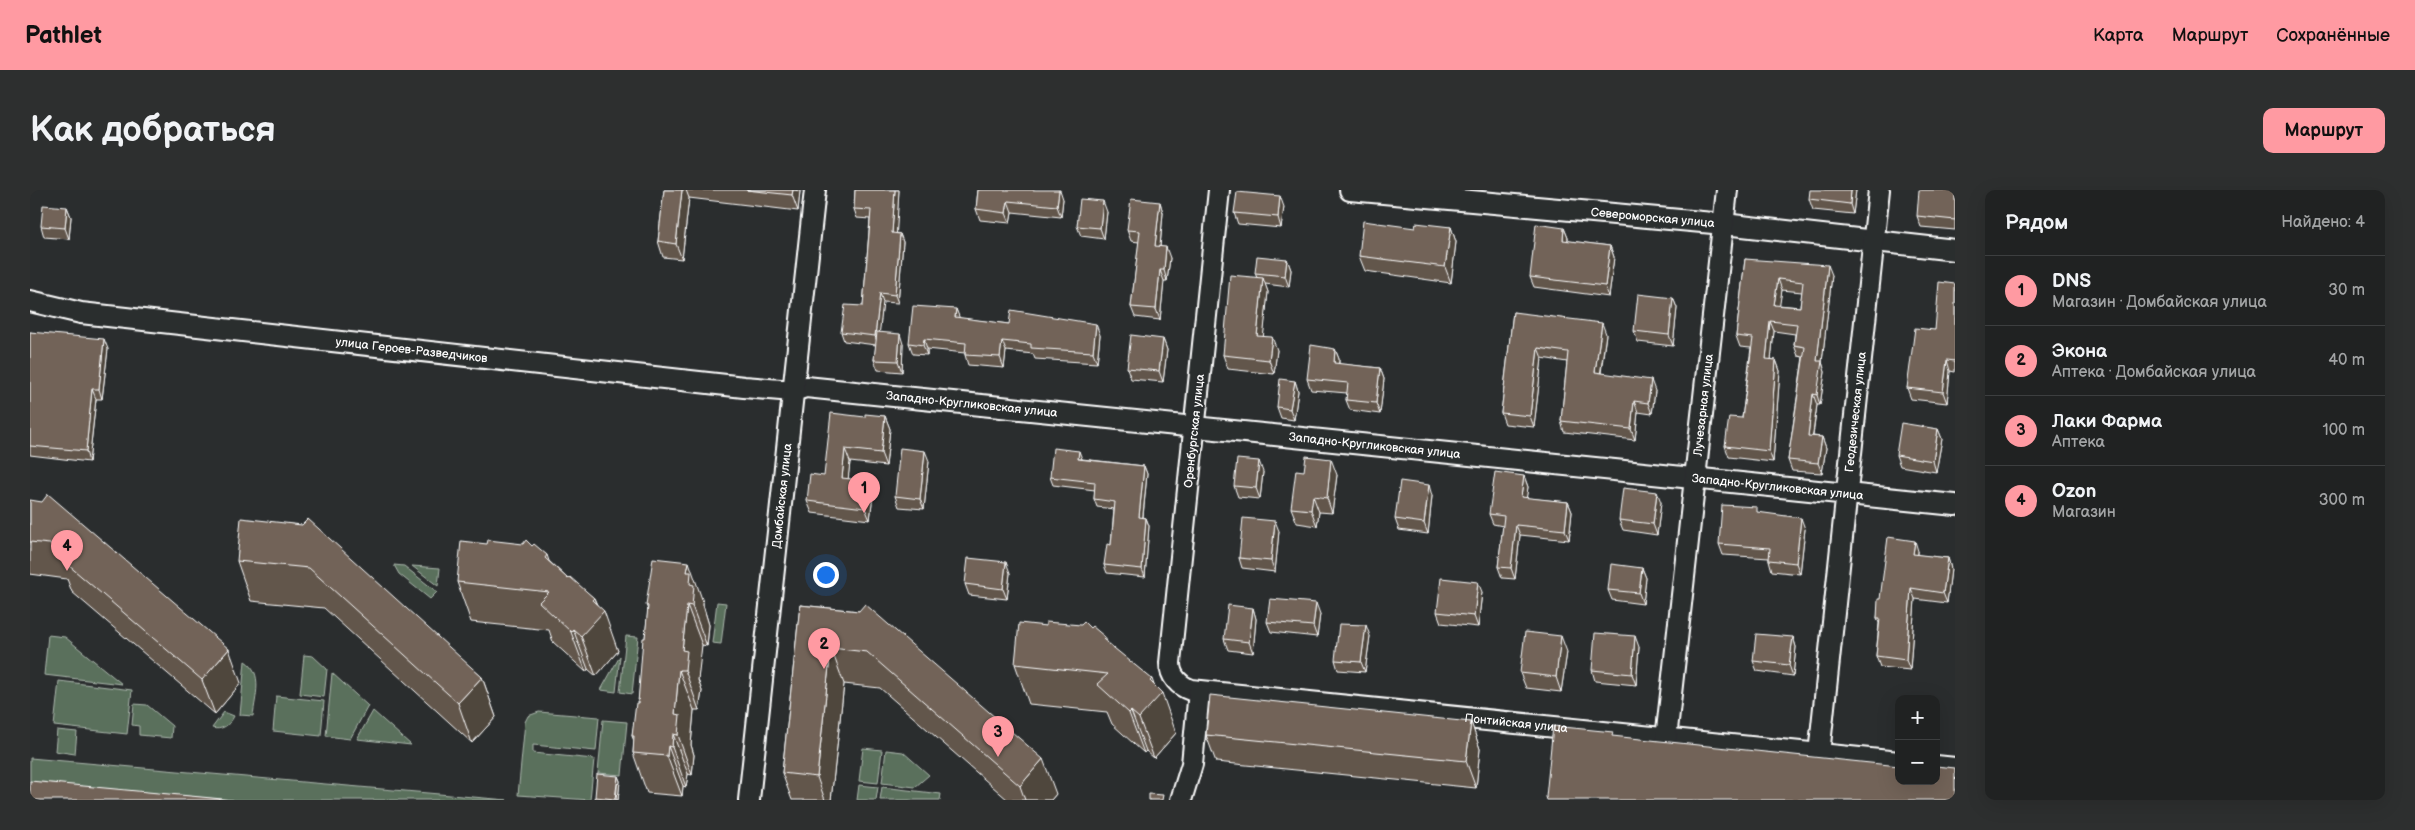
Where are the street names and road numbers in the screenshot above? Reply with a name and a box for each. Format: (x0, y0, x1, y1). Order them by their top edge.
street label: Североморская улица (1590, 205, 1715, 231)
street label: улица Героев-Разведчиков (335, 334, 489, 366)
street label: Геодезическая улица (1842, 351, 1870, 473)
street label: Лучезарная улица (1690, 353, 1717, 458)
street label: Оренбургская улица (1181, 373, 1208, 489)
street label: Западно-Кругликовская улица (885, 388, 1058, 421)
street label: Западно-Кругликовская улица (1288, 430, 1461, 462)
street label: Домбайская улица (769, 443, 796, 549)
street label: Западно-Кругликовская улица (1691, 471, 1864, 504)
street label: Понтийская улица (1464, 711, 1569, 736)

